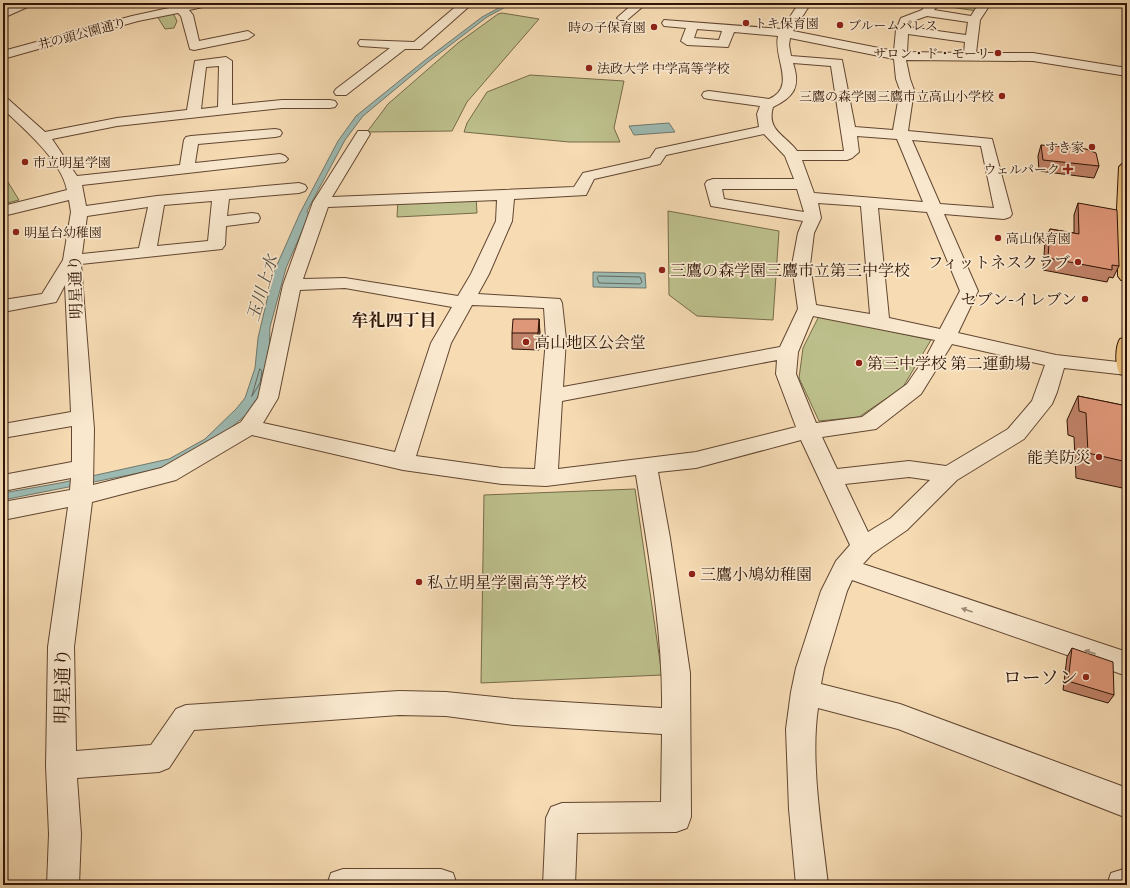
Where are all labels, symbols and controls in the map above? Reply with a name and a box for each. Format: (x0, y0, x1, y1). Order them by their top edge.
street label: 井の頭公園通り (36, 13, 129, 54)
place label: トキ保育園 (754, 14, 819, 33)
place label: ブルームパレス (848, 16, 938, 35)
place label: 時の子保育園 (568, 18, 646, 37)
marker: トキ保育園 (741, 18, 751, 28)
marker: ブルームパレス (835, 20, 845, 30)
marker: 時の子保育園 (649, 22, 659, 32)
place label: サロン・ド・モーリ (874, 44, 990, 63)
marker: サロン・ド・モーリ (993, 48, 1003, 58)
place label: 法政大学 中学高等学校 (597, 59, 730, 78)
marker: 法政大学 中学高等学校 (584, 63, 594, 73)
place label: 三鷹の森学園三鷹市立高山小学校 (799, 87, 994, 106)
marker: 三鷹の森学園三鷹市立高山小学校 (997, 91, 1007, 101)
place label: すき家 (1045, 138, 1084, 157)
marker: すき家 (1087, 142, 1097, 152)
place label: 市立明星学園 (33, 153, 111, 172)
marker: 市立明星学園 (20, 157, 30, 167)
place label: ウェルパーク (983, 160, 1060, 179)
marker: ウェルパーク (1063, 164, 1073, 174)
place label: 明星台幼稚園 (24, 223, 102, 242)
marker: 明星台幼稚園 (11, 227, 21, 237)
place label: 高山保育園 (1006, 229, 1071, 248)
marker: 高山保育園 (993, 233, 1003, 243)
water label: 玉川上水 (240, 250, 284, 324)
place label: フィットネスクラブ (927, 250, 1070, 274)
street label: 明星通り (62, 255, 88, 319)
marker: フィットネスクラブ (1073, 257, 1083, 267)
place label: 三鷹の森学園三鷹市立第三中学校 (670, 258, 910, 282)
marker: 三鷹の森学園三鷹市立第三中学校 (657, 265, 667, 275)
place label: セブン-イレブン (961, 287, 1077, 311)
marker: セブン-イレブン (1080, 294, 1090, 304)
district label: 牟礼四丁目 (352, 307, 437, 332)
place label: 高山地区公会堂 (534, 330, 646, 354)
marker: 高山地区公会堂 (521, 337, 531, 347)
place label: 第三中学校 第二運動場 (867, 351, 1031, 375)
marker: 第三中学校 第二運動場 (854, 358, 864, 368)
place label: 能美防災 (1027, 445, 1091, 469)
marker: 能美防災 (1094, 452, 1104, 462)
place label: 三鷹小鳩幼稚園 (700, 562, 812, 586)
marker: 三鷹小鳩幼稚園 (687, 569, 697, 579)
place label: 私立明星学園高等学校 (427, 570, 587, 594)
marker: 私立明星学園高等学校 (414, 577, 424, 587)
one-way arrow (961, 607, 973, 613)
street label: 明星通り (47, 648, 77, 724)
one-way arrow (1084, 649, 1096, 655)
place label: ローソン (1003, 663, 1078, 691)
marker: ローソン (1081, 672, 1091, 682)

